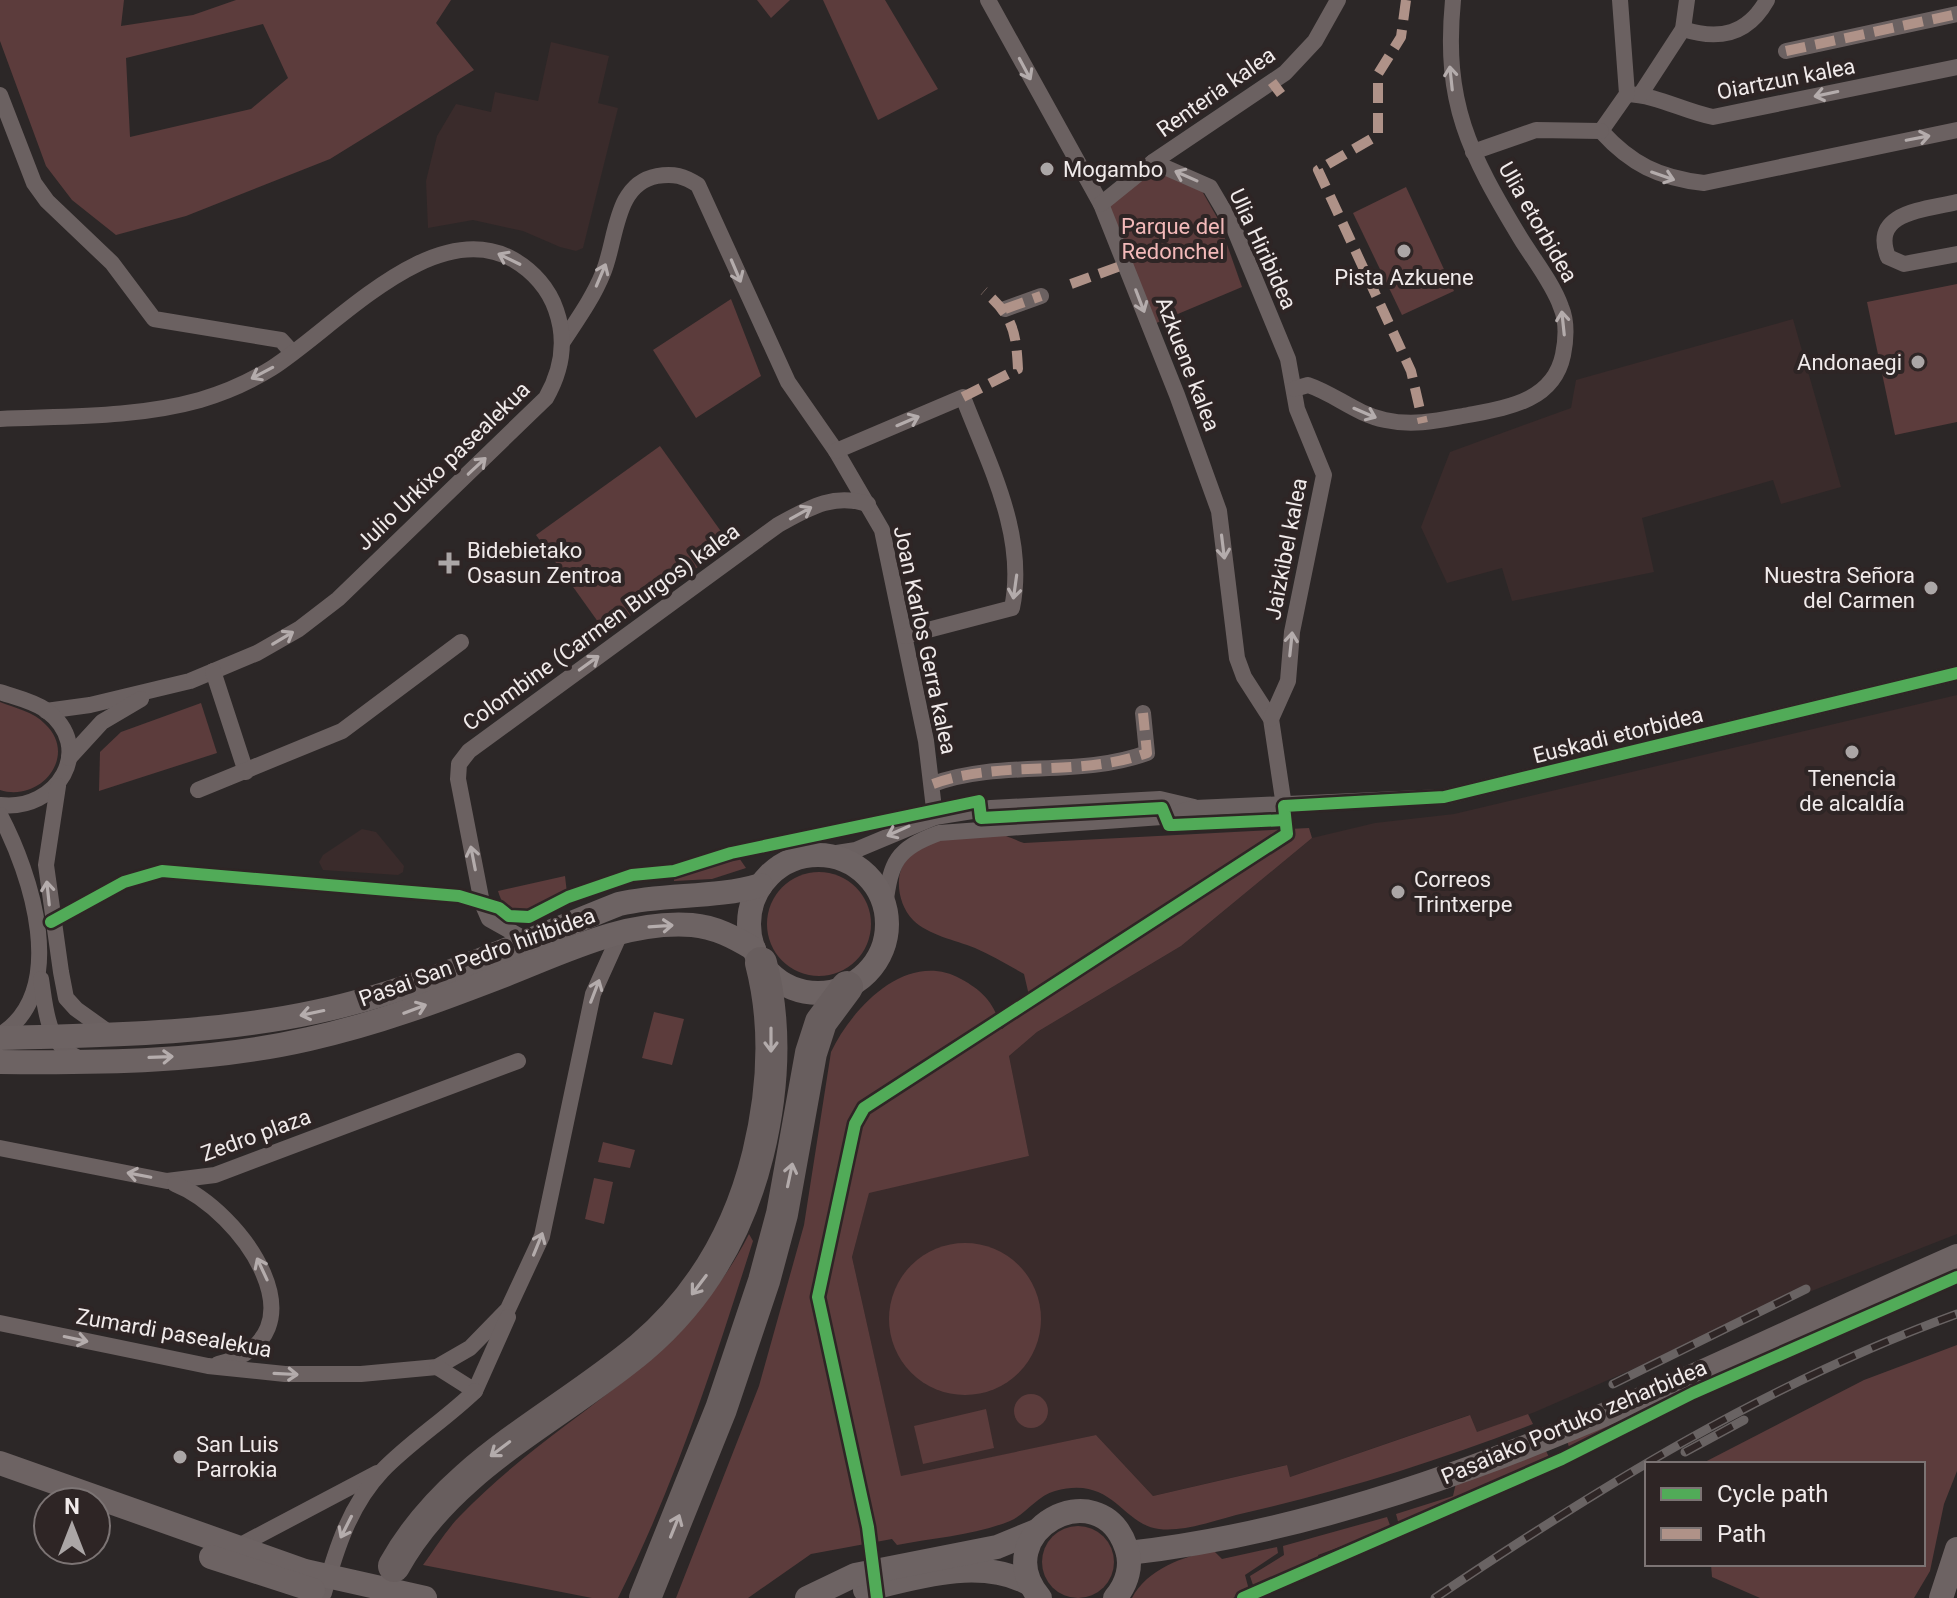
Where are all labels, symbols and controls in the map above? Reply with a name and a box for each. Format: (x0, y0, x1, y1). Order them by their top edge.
street label: Renteria kalea (1152, 42, 1280, 142)
street label: Oiartzun kalea (1715, 53, 1857, 105)
one-way arrow (1017, 57, 1033, 80)
one-way arrow (1444, 65, 1459, 92)
one-way arrow (1813, 87, 1839, 102)
one-way arrow (1905, 129, 1930, 144)
place label: Mogambo (1063, 157, 1163, 182)
street label: Ulia etorbidea (1493, 157, 1583, 287)
marker: Mogambo (1038, 160, 1056, 178)
one-way arrow (1174, 168, 1198, 183)
one-way arrow (1651, 169, 1676, 184)
street label: Ulia Hiribidea (1224, 185, 1302, 313)
park label: Parque del Redonchel (1121, 214, 1225, 264)
marker: Pista Azkuene (1395, 242, 1413, 260)
one-way arrow (498, 251, 522, 266)
one-way arrow (730, 259, 745, 283)
one-way arrow (595, 263, 610, 288)
place label: Pista Azkuene (1334, 265, 1474, 290)
one-way arrow (1134, 288, 1148, 313)
street label: Azkuene kalea (1151, 293, 1225, 435)
one-way arrow (1556, 311, 1571, 337)
place label: Andonaegi (1797, 350, 1902, 375)
marker: Andonaegi (1909, 353, 1927, 371)
one-way arrow (250, 366, 274, 382)
street label: Julio Urkixo pasealekua (351, 377, 535, 555)
one-way arrow (1352, 406, 1376, 421)
one-way arrow (895, 412, 919, 427)
one-way arrow (467, 456, 487, 475)
street label: Jaizkibel kalea (1260, 476, 1312, 622)
one-way arrow (788, 504, 812, 520)
street label: Colombine (Carmen Burgos) kalea (458, 518, 745, 737)
street label: Joan Karlos Gerra kalea (889, 524, 961, 756)
one-way arrow (1216, 533, 1231, 560)
place label: Bidebietako Osasun Zentroa (467, 538, 622, 588)
marker: Bidebietako Osasun Zentroa (438, 552, 460, 574)
place label: Nuestra Señora del Carmen (1764, 563, 1915, 613)
one-way arrow (1007, 574, 1022, 600)
marker: Nuestra Señora del Carmen (1922, 579, 1940, 597)
one-way arrow (271, 630, 294, 646)
one-way arrow (1284, 631, 1299, 658)
one-way arrow (577, 655, 599, 671)
street label: Euskadi etorbidea (1530, 702, 1706, 768)
marker: Tenencia de alcaldía (1843, 743, 1861, 761)
place label: Tenencia de alcaldía (1799, 766, 1905, 816)
one-way arrow (886, 824, 910, 839)
one-way arrow (465, 845, 480, 871)
place label: Correos Trintxerpe (1414, 867, 1512, 917)
one-way arrow (40, 880, 55, 907)
marker: Correos Trintxerpe (1389, 883, 1407, 901)
street label: Pasai San Pedro hiribidea (355, 903, 599, 1011)
one-way arrow (647, 918, 674, 933)
one-way arrow (589, 979, 603, 1004)
one-way arrow (402, 1001, 427, 1015)
one-way arrow (300, 1006, 325, 1021)
one-way arrow (763, 1026, 778, 1053)
one-way arrow (147, 1050, 174, 1065)
street label: Zedro plaza (198, 1104, 314, 1166)
one-way arrow (783, 1162, 798, 1188)
one-way arrow (126, 1167, 152, 1182)
one-way arrow (531, 1232, 546, 1257)
one-way arrow (254, 1257, 269, 1281)
one-way arrow (691, 1274, 708, 1295)
street label: Zumardi pasealekua (74, 1303, 274, 1363)
one-way arrow (63, 1332, 89, 1347)
street label: Pasaiako Portuko zeharbidea (1437, 1355, 1711, 1489)
one-way arrow (272, 1367, 299, 1382)
place label: San Luis Parrokia (196, 1432, 279, 1482)
one-way arrow (489, 1441, 511, 1458)
marker: San Luis Parrokia (171, 1448, 189, 1466)
legend (1645, 1462, 1925, 1566)
text: Cycle path (1717, 1480, 1829, 1508)
north arrow (32, 1486, 112, 1566)
text: N (64, 1494, 80, 1519)
one-way arrow (669, 1514, 683, 1539)
one-way arrow (337, 1515, 353, 1539)
text: Path (1717, 1520, 1766, 1548)

